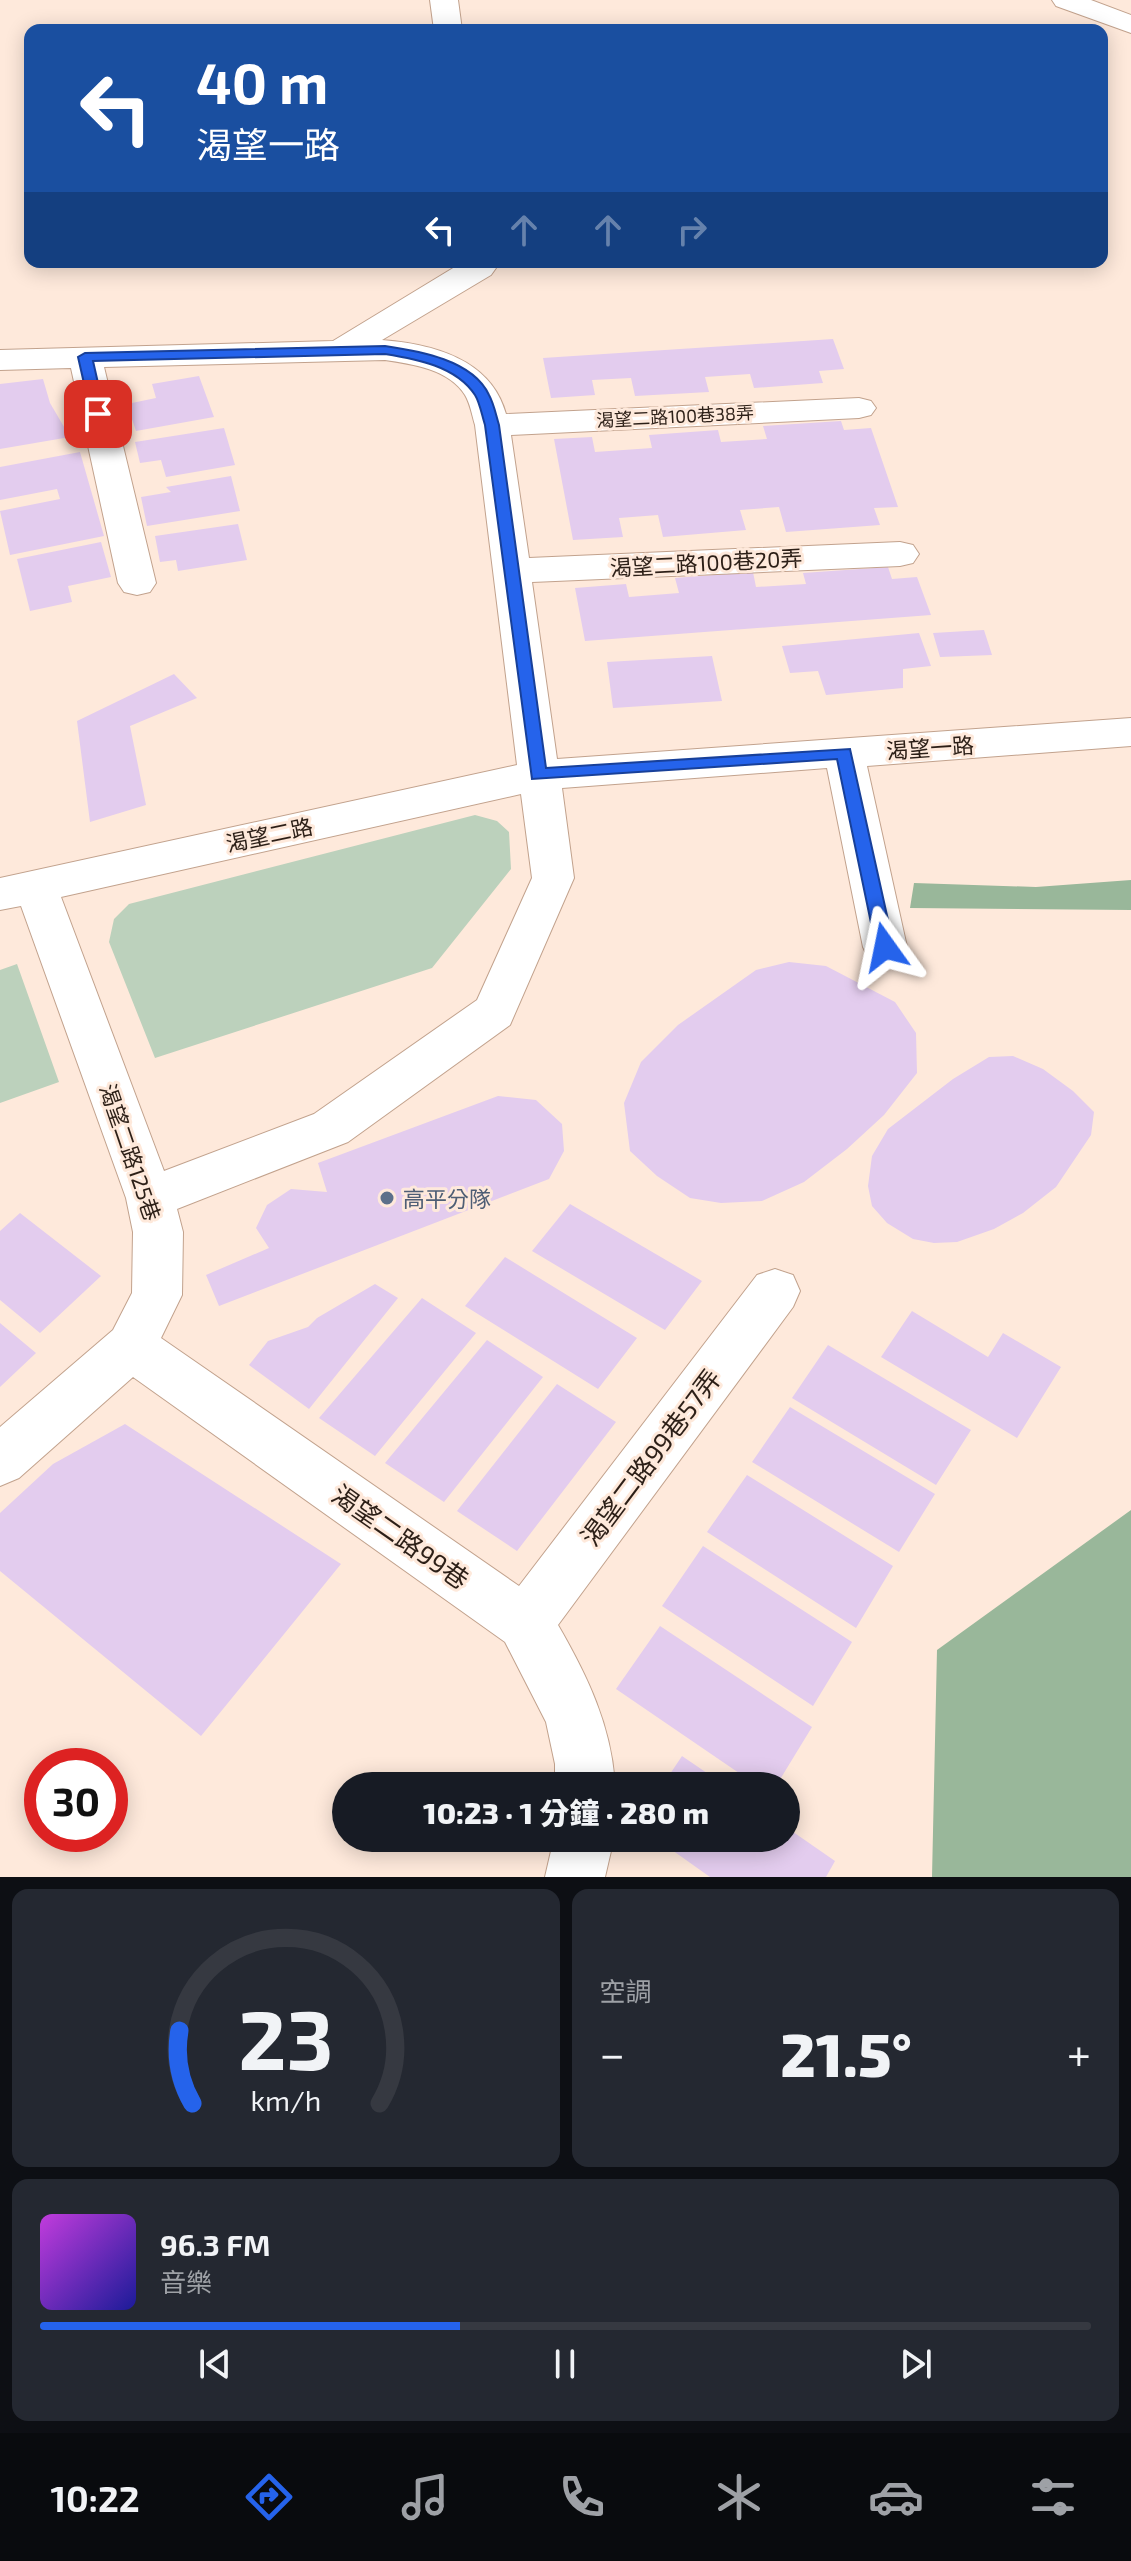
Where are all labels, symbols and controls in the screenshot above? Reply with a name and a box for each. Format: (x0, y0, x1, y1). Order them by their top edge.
text: 40 m (196, 48, 328, 115)
icon: left (64, 56, 168, 160)
text: 渴望一路 (196, 122, 340, 165)
icon: left (418, 208, 462, 252)
icon: ahead (502, 208, 546, 252)
icon: ahead (586, 208, 630, 252)
icon: right (670, 208, 714, 252)
pin (64, 380, 132, 448)
icon: arrive (76, 392, 120, 436)
street label: 渴望二路100巷38弄 (596, 401, 754, 431)
street label: 渴望二路100巷20弄 (609, 544, 803, 580)
street label: 渴望一路 (885, 731, 975, 763)
street label: 渴望二路 (223, 812, 315, 856)
position arrow (843, 905, 927, 989)
street label: 渴望二路125巷 (95, 1080, 167, 1224)
place label: 高平分隊 (403, 1185, 491, 1211)
marker: 高平分隊 (378, 1189, 396, 1207)
street label: 渴望二路99巷57弄 (574, 1363, 726, 1551)
street label: 渴望二路99巷 (327, 1477, 475, 1595)
speed limit sign: 30 (24, 1748, 128, 1852)
text: 10:23 · 1 分鐘 · 280 m (423, 1794, 709, 1830)
text: 空調 (600, 1975, 652, 2006)
text: 23 (238, 1987, 334, 2087)
text: 21.5° (780, 2017, 912, 2089)
text: − (600, 2026, 625, 2079)
text: + (1067, 2026, 1091, 2079)
text: km/h (250, 2082, 321, 2117)
text: 96.3 FM (160, 2226, 270, 2262)
text: 音樂 (160, 2266, 212, 2297)
icon: previous (193, 2342, 237, 2386)
icon: pause (543, 2342, 587, 2386)
icon: next (894, 2342, 938, 2386)
icon: directions (241, 2469, 297, 2525)
icon: music (397, 2469, 453, 2525)
icon: phone (554, 2469, 610, 2525)
icon: climate (711, 2469, 767, 2525)
icon: car (868, 2469, 924, 2525)
icon: filters (1025, 2469, 1081, 2525)
text: 10:22 (50, 2476, 140, 2519)

